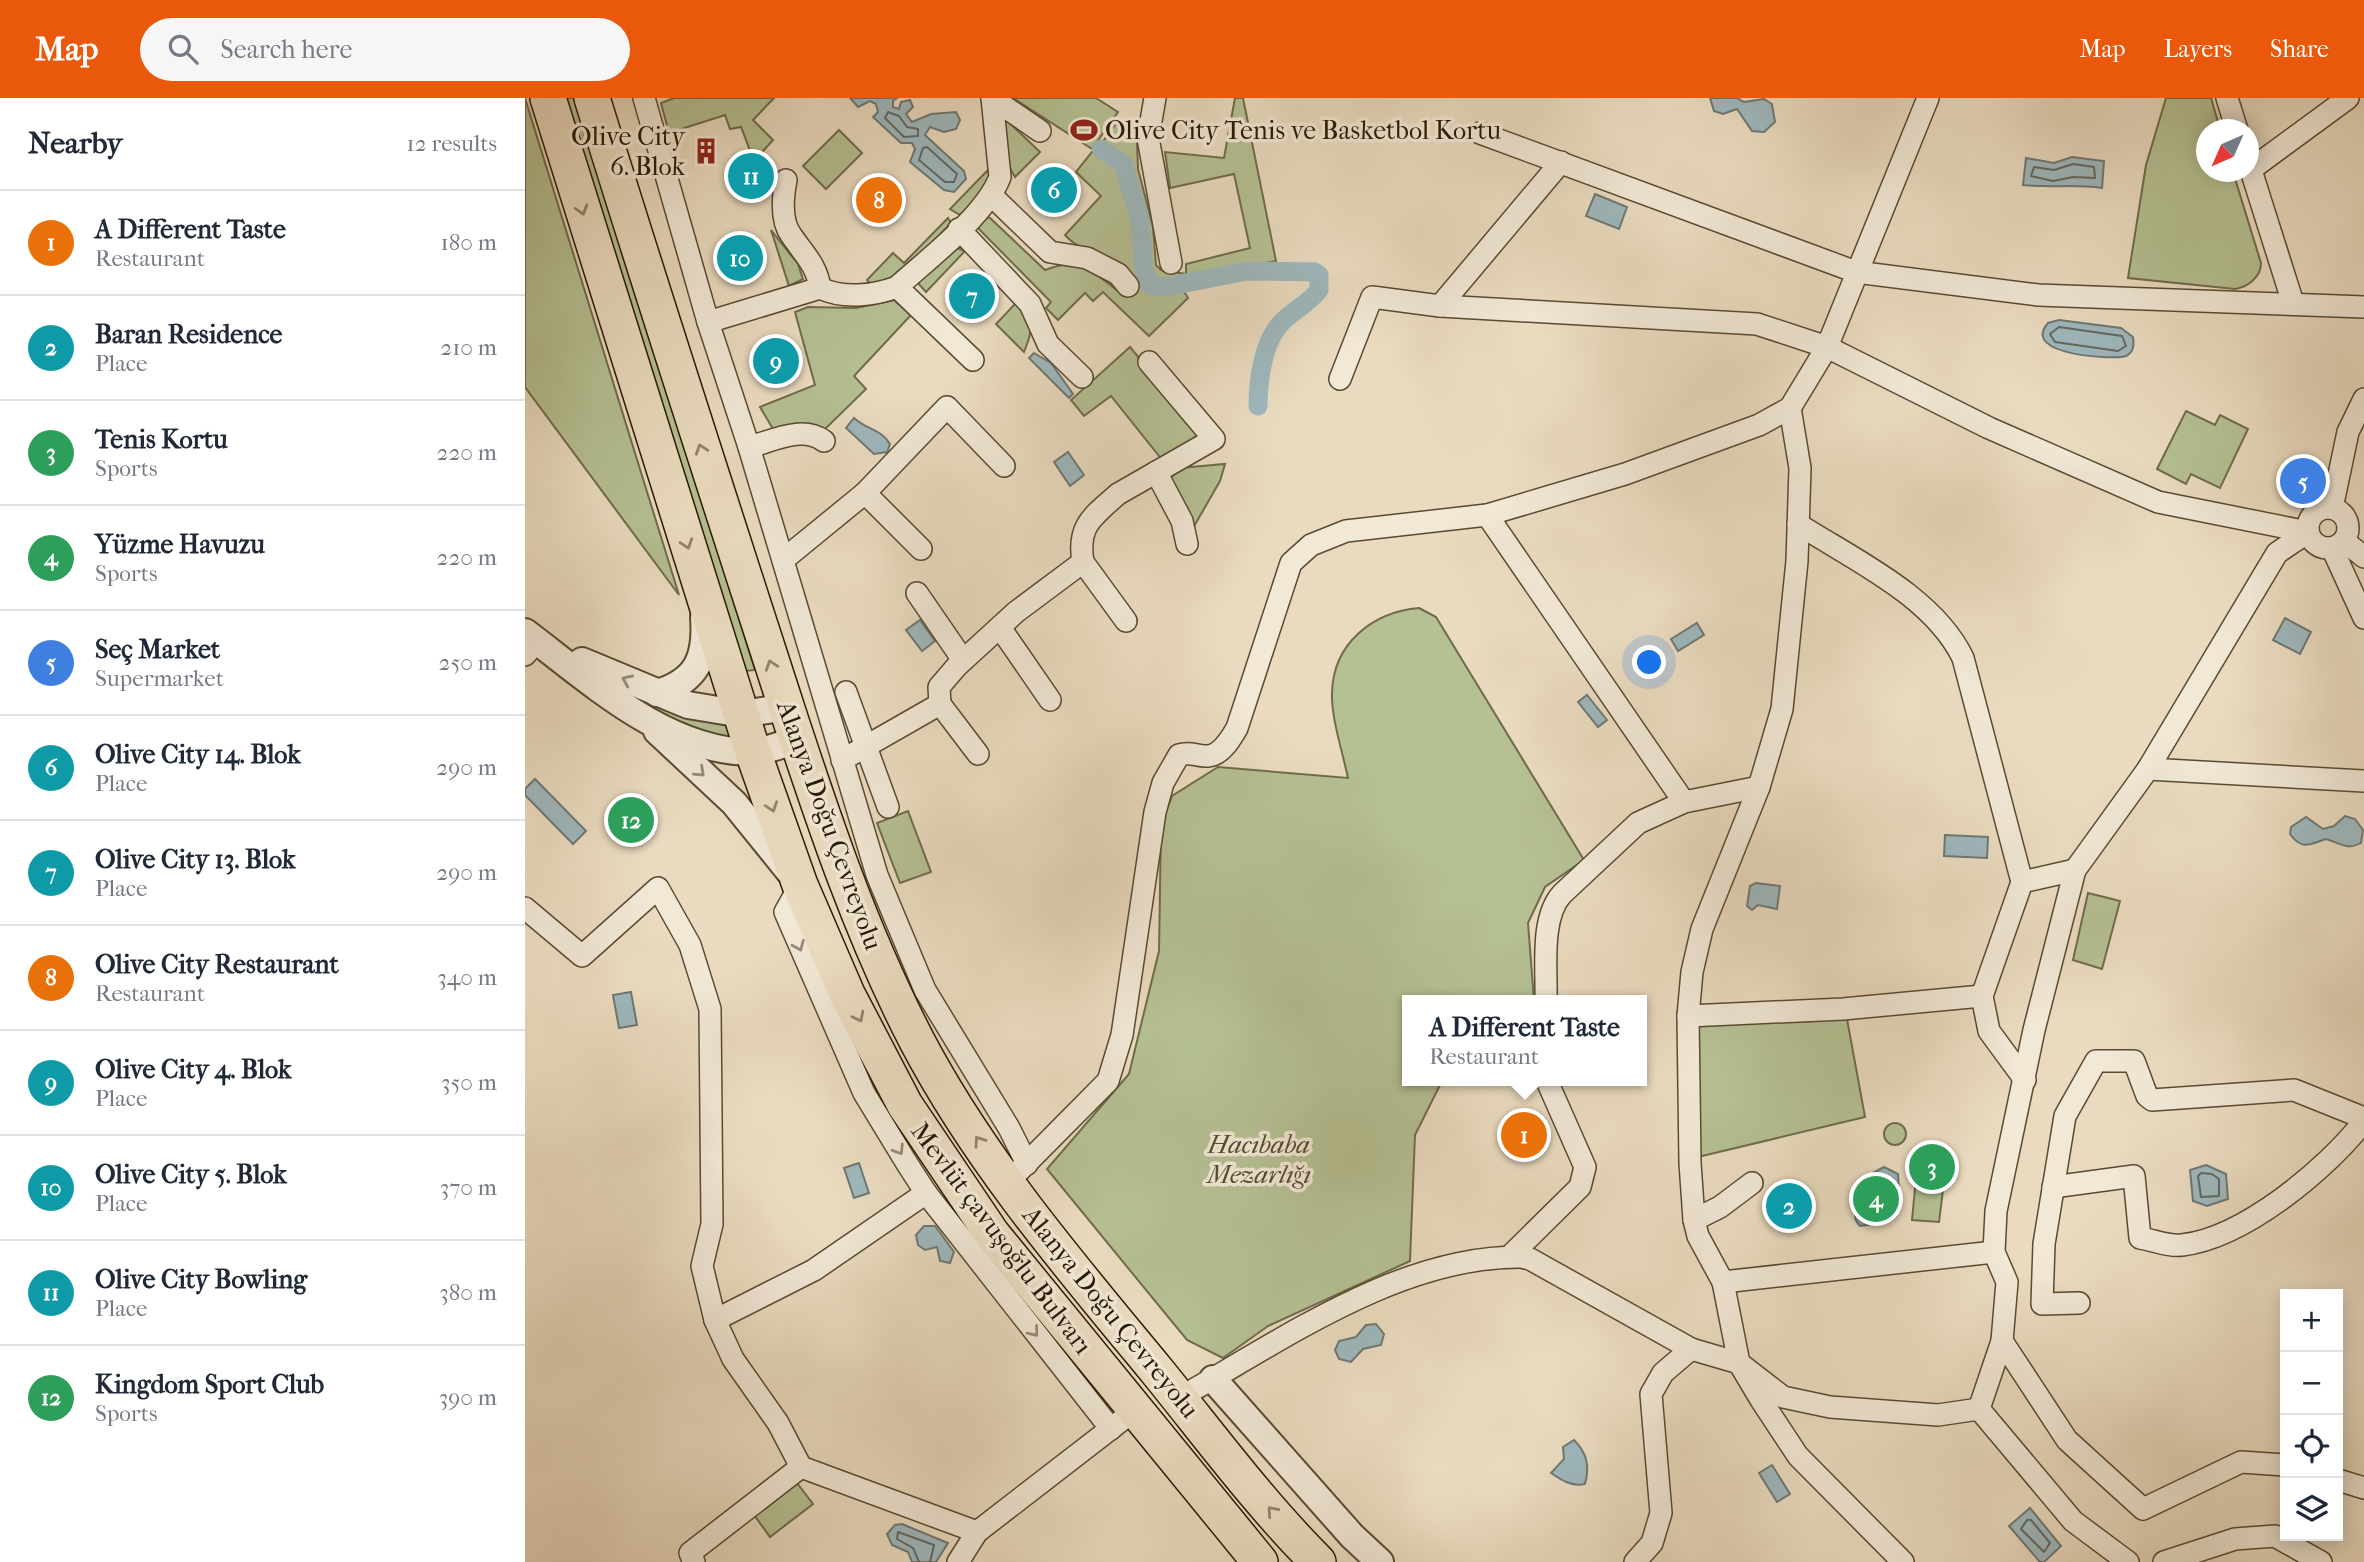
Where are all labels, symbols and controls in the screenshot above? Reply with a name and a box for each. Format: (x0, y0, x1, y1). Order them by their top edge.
search box (140, 18, 630, 81)
text: Map (35, 30, 98, 69)
icon: search (164, 30, 202, 68)
text: Search here (220, 34, 352, 65)
text: Map (2080, 35, 2126, 63)
text: Layers (2164, 35, 2232, 63)
text: Share (2270, 35, 2329, 63)
sports icon: Olive City Tenis ve Basketbol Kortu (1069, 115, 1099, 145)
place label: Olive City Tenis ve Basketbol Kortu (1105, 115, 1502, 146)
north arrow (2196, 119, 2259, 182)
place label: Olive City 6. Blok (571, 121, 686, 182)
text: Nearby (28, 126, 123, 161)
text: 12 results (407, 130, 497, 157)
building icon: Olive City 6. Blok (691, 136, 721, 166)
pin: 11 (728, 150, 774, 202)
pin: 6 (1031, 164, 1077, 216)
pin: 8 (856, 174, 902, 226)
one-way arrow (573, 204, 588, 216)
text: A Different Taste (95, 214, 286, 245)
text: 1 (47, 229, 55, 256)
text: 180 m (440, 229, 497, 256)
pin: 10 (717, 232, 763, 284)
text: Restaurant (95, 245, 205, 272)
pin: 7 (949, 270, 995, 322)
text: Baran Residence (95, 319, 282, 350)
text: 2 (45, 334, 57, 361)
text: 210 m (440, 334, 497, 361)
pin: 9 (753, 335, 799, 387)
text: Place (95, 350, 147, 377)
text: Tenis Kortu (95, 424, 228, 455)
text: 3 (46, 439, 56, 466)
text: 220 m (437, 439, 497, 466)
one-way arrow (694, 443, 709, 455)
text: Sports (95, 455, 157, 482)
pin: 5 (2280, 455, 2326, 507)
text: Yüzme Havuzu (95, 529, 265, 560)
one-way arrow (679, 537, 693, 550)
text: 4 (44, 544, 58, 571)
text: 220 m (437, 544, 497, 571)
text: Sports (95, 560, 157, 587)
text: Seç Market (95, 634, 220, 665)
your location (1632, 645, 1666, 679)
text: 5 (46, 649, 56, 676)
text: 250 m (439, 649, 497, 676)
one-way arrow (765, 659, 779, 671)
text: Supermarket (95, 665, 224, 692)
one-way arrow (622, 674, 634, 688)
street label: Alanya Doğu Çevreyolu (770, 695, 889, 954)
text: Olive City 14. Blok (95, 739, 301, 770)
text: 6 (45, 754, 57, 781)
text: 290 m (436, 754, 497, 781)
one-way arrow (692, 763, 705, 776)
text: Place (95, 770, 147, 797)
pin: 12 (608, 794, 654, 846)
one-way arrow (764, 801, 778, 813)
text: Olive City 13. Blok (95, 844, 295, 875)
text: 7 (45, 859, 57, 886)
text: 290 m (436, 859, 497, 886)
text: Place (95, 875, 147, 902)
one-way arrow (791, 939, 805, 951)
text: Olive City Restaurant (95, 949, 339, 980)
text: 8 (45, 964, 57, 991)
text: 340 m (437, 964, 497, 991)
text: Restaurant (95, 980, 205, 1007)
popup (1402, 995, 1647, 1086)
one-way arrow (850, 1010, 864, 1022)
text: A Different Taste (1429, 1012, 1620, 1043)
text: Restaurant (1429, 1043, 1539, 1070)
text: Olive City 4. Blok (95, 1054, 291, 1085)
text: 9 (45, 1069, 57, 1096)
text: 350 m (441, 1069, 497, 1096)
text: Place (95, 1085, 147, 1112)
pin: 1 (1501, 1109, 1547, 1161)
street label: Mevlüt çavuşoğlu Bulvarı (904, 1116, 1099, 1361)
park label: Hacıbaba Mezarlığı (1205, 1129, 1311, 1190)
one-way arrow (975, 1136, 987, 1149)
pin: 3 (1909, 1141, 1955, 1193)
one-way arrow (890, 1142, 903, 1155)
text: Olive City 5. Blok (95, 1159, 287, 1190)
pin: 4 (1853, 1173, 1899, 1225)
text: 10 (41, 1174, 61, 1201)
text: 370 m (440, 1174, 497, 1201)
pin: 2 (1766, 1180, 1812, 1232)
text: Place (95, 1190, 147, 1217)
street label: Alanya Doğu Çevreyolu (1015, 1199, 1206, 1425)
text: Olive City Bowling (95, 1264, 307, 1295)
text: 11 (43, 1279, 59, 1306)
text: 380 m (439, 1279, 497, 1306)
map controls (2280, 1289, 2343, 1541)
button: + (2280, 1289, 2343, 1352)
text: Place (95, 1295, 147, 1322)
one-way arrow (1026, 1325, 1039, 1337)
button: − (2280, 1352, 2343, 1415)
text: Kingdom Sport Club (95, 1369, 324, 1400)
text: 12 (41, 1384, 61, 1411)
text: 390 m (439, 1384, 497, 1411)
text: Sports (95, 1400, 157, 1427)
button: locate (2280, 1415, 2343, 1478)
button: layers (2280, 1478, 2343, 1541)
one-way arrow (1268, 1507, 1280, 1520)

